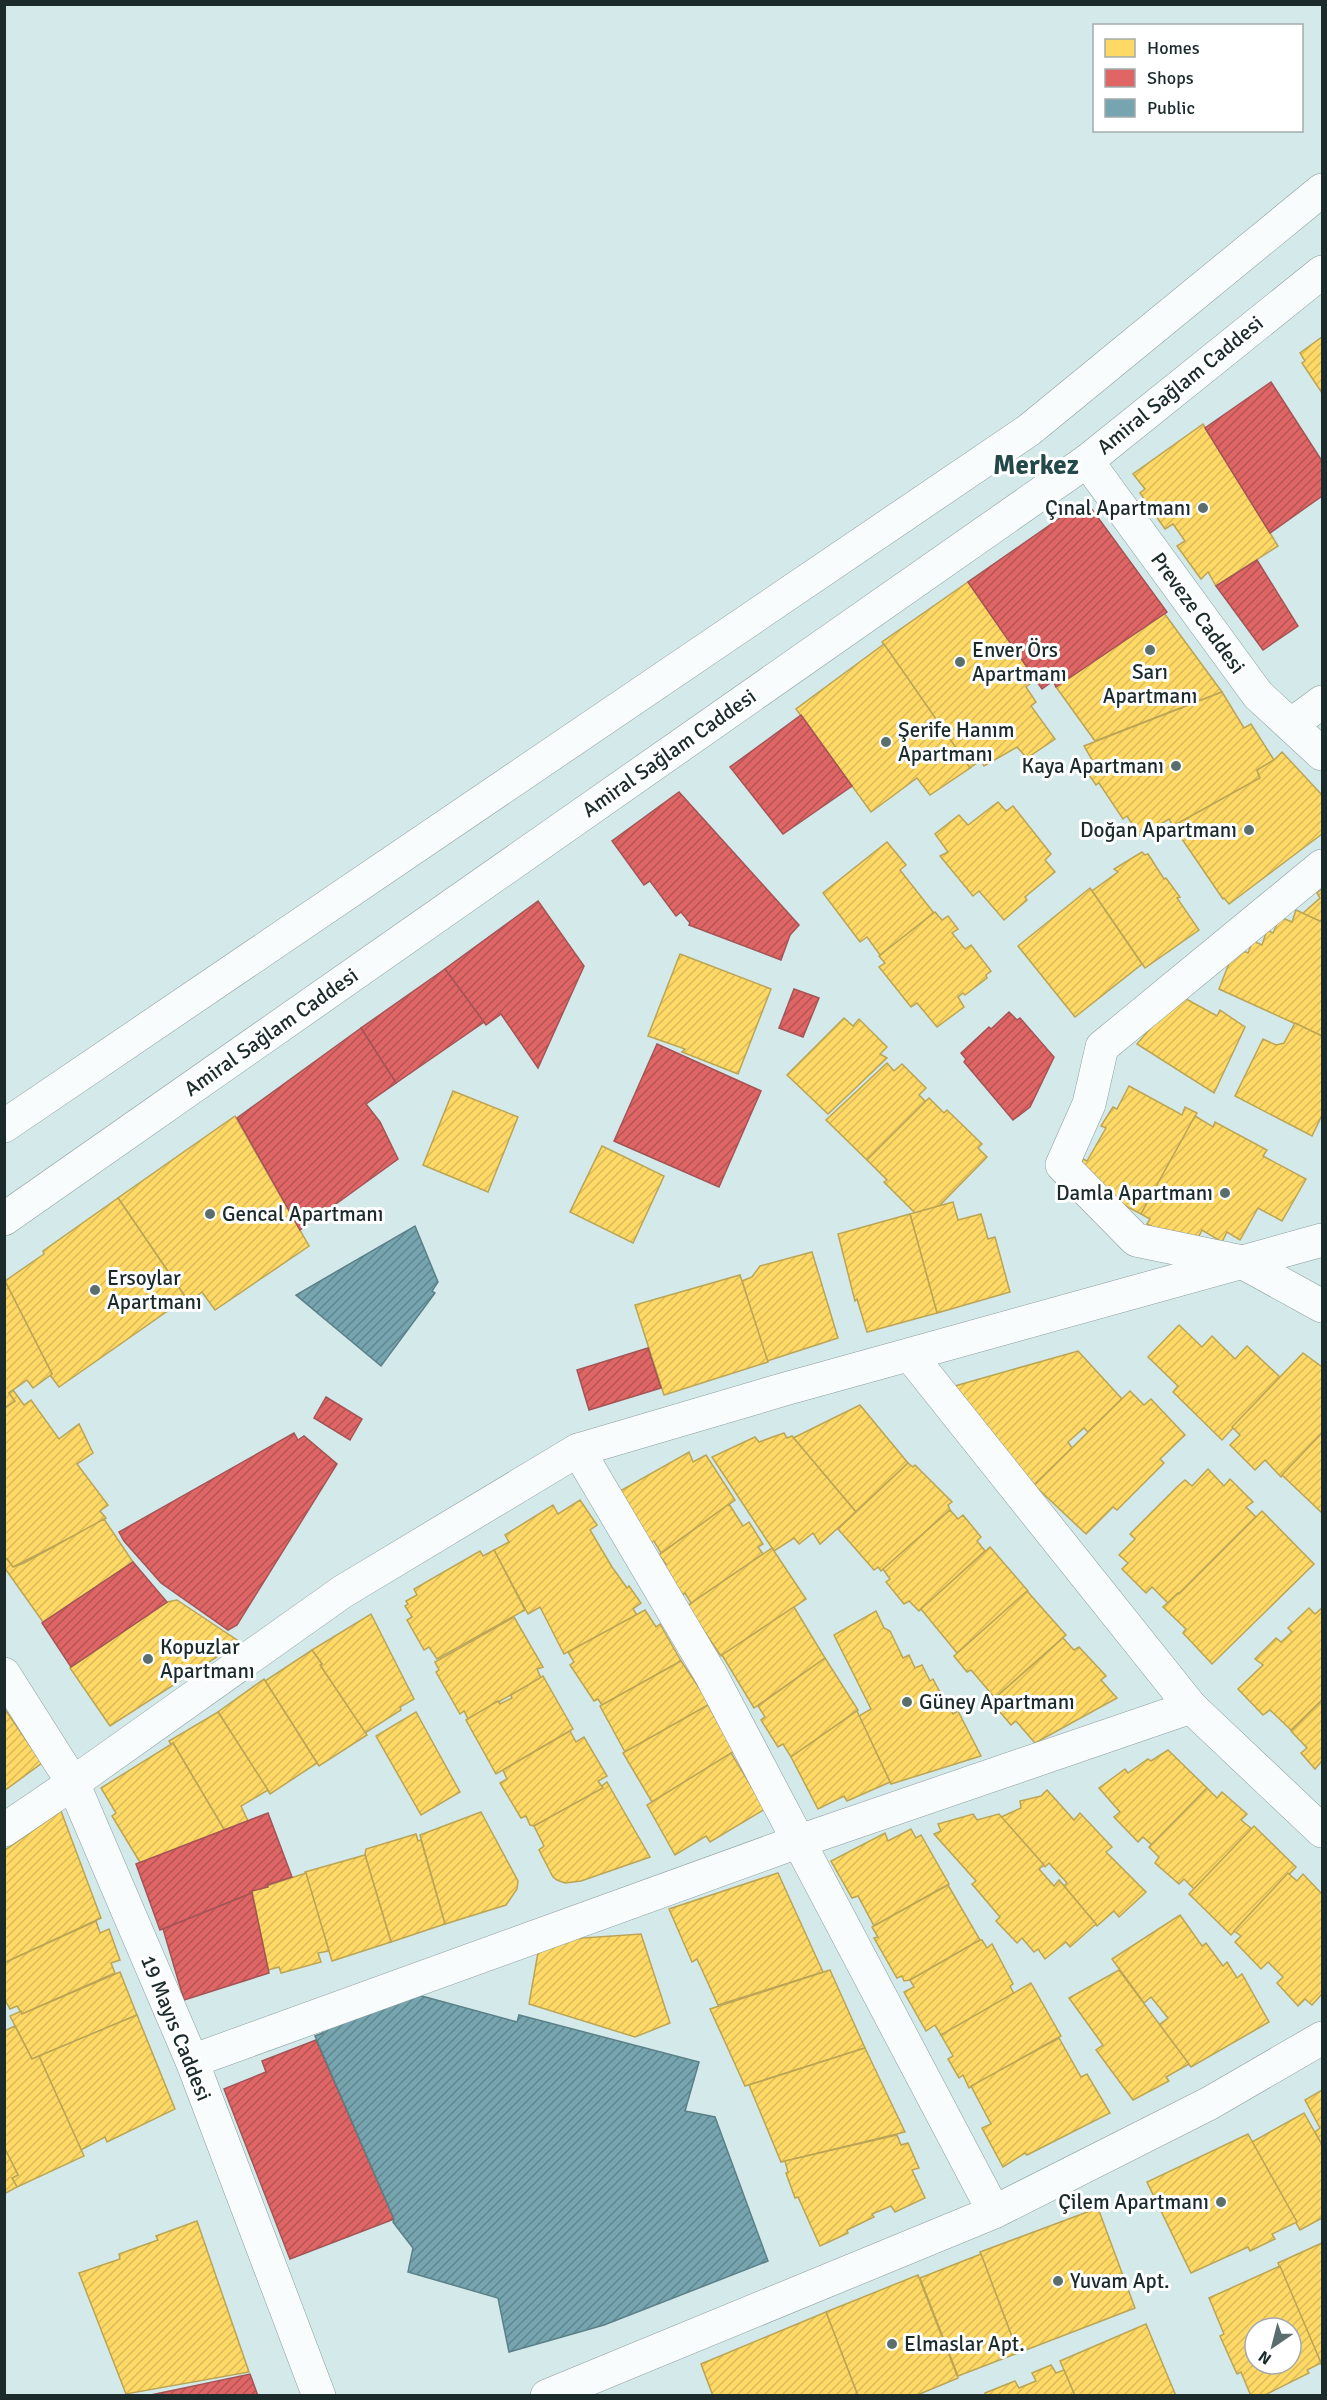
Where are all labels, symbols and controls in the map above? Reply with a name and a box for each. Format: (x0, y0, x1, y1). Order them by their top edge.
legend (1093, 24, 1303, 132)
text: Homes (1147, 37, 1200, 59)
text: Shops (1147, 67, 1194, 89)
text: Public (1147, 97, 1195, 119)
street label: Amiral Sağlam Caddesi (1092, 310, 1268, 460)
district label: Merkez (993, 449, 1079, 482)
place label: Çınal Apartmanı (1045, 495, 1191, 521)
marker: Çınal Apartmanı (1196, 501, 1210, 515)
street label: Preveze Caddesi (1145, 547, 1251, 679)
place label: Enver Örs Apartmanı (972, 637, 1067, 687)
marker: Sarı Apartmanı (1143, 643, 1157, 657)
marker: Enver Örs Apartmanı (953, 655, 967, 669)
place label: Sarı Apartmanı (1103, 659, 1197, 709)
street label: Amiral Sağlam Caddesi (577, 683, 761, 823)
place label: Şerife Hanım Apartmanı (898, 717, 1015, 767)
marker: Şerife Hanım Apartmanı (879, 735, 893, 749)
place label: Kaya Apartmanı (1022, 753, 1164, 779)
marker: Kaya Apartmanı (1169, 759, 1183, 773)
place label: Doğan Apartmanı (1080, 817, 1237, 843)
marker: Doğan Apartmanı (1242, 823, 1256, 837)
street label: Amiral Sağlam Caddesi (179, 962, 363, 1102)
place label: Damla Apartmanı (1056, 1180, 1213, 1206)
marker: Damla Apartmanı (1218, 1186, 1232, 1200)
place label: Gencal Apartmanı (222, 1201, 383, 1227)
marker: Gencal Apartmanı (203, 1207, 217, 1221)
place label: Ersoylar Apartmanı (107, 1265, 202, 1315)
marker: Ersoylar Apartmanı (88, 1283, 102, 1297)
place label: Kopuzlar Apartmanı (160, 1634, 255, 1684)
marker: Kopuzlar Apartmanı (141, 1652, 155, 1666)
place label: Güney Apartmanı (919, 1689, 1075, 1715)
marker: Güney Apartmanı (900, 1695, 914, 1709)
street label: 19 Mayıs Caddesi (135, 1951, 217, 2105)
place label: Çilem Apartmanı (1058, 2189, 1209, 2215)
marker: Çilem Apartmanı (1214, 2195, 1228, 2209)
place label: Yuvam Apt. (1070, 2268, 1170, 2294)
marker: Yuvam Apt. (1051, 2274, 1065, 2288)
north arrow (1243, 2316, 1303, 2376)
place label: Elmaslar Apt. (904, 2331, 1025, 2357)
marker: Elmaslar Apt. (885, 2337, 899, 2351)
text: N (1255, 2346, 1275, 2369)

